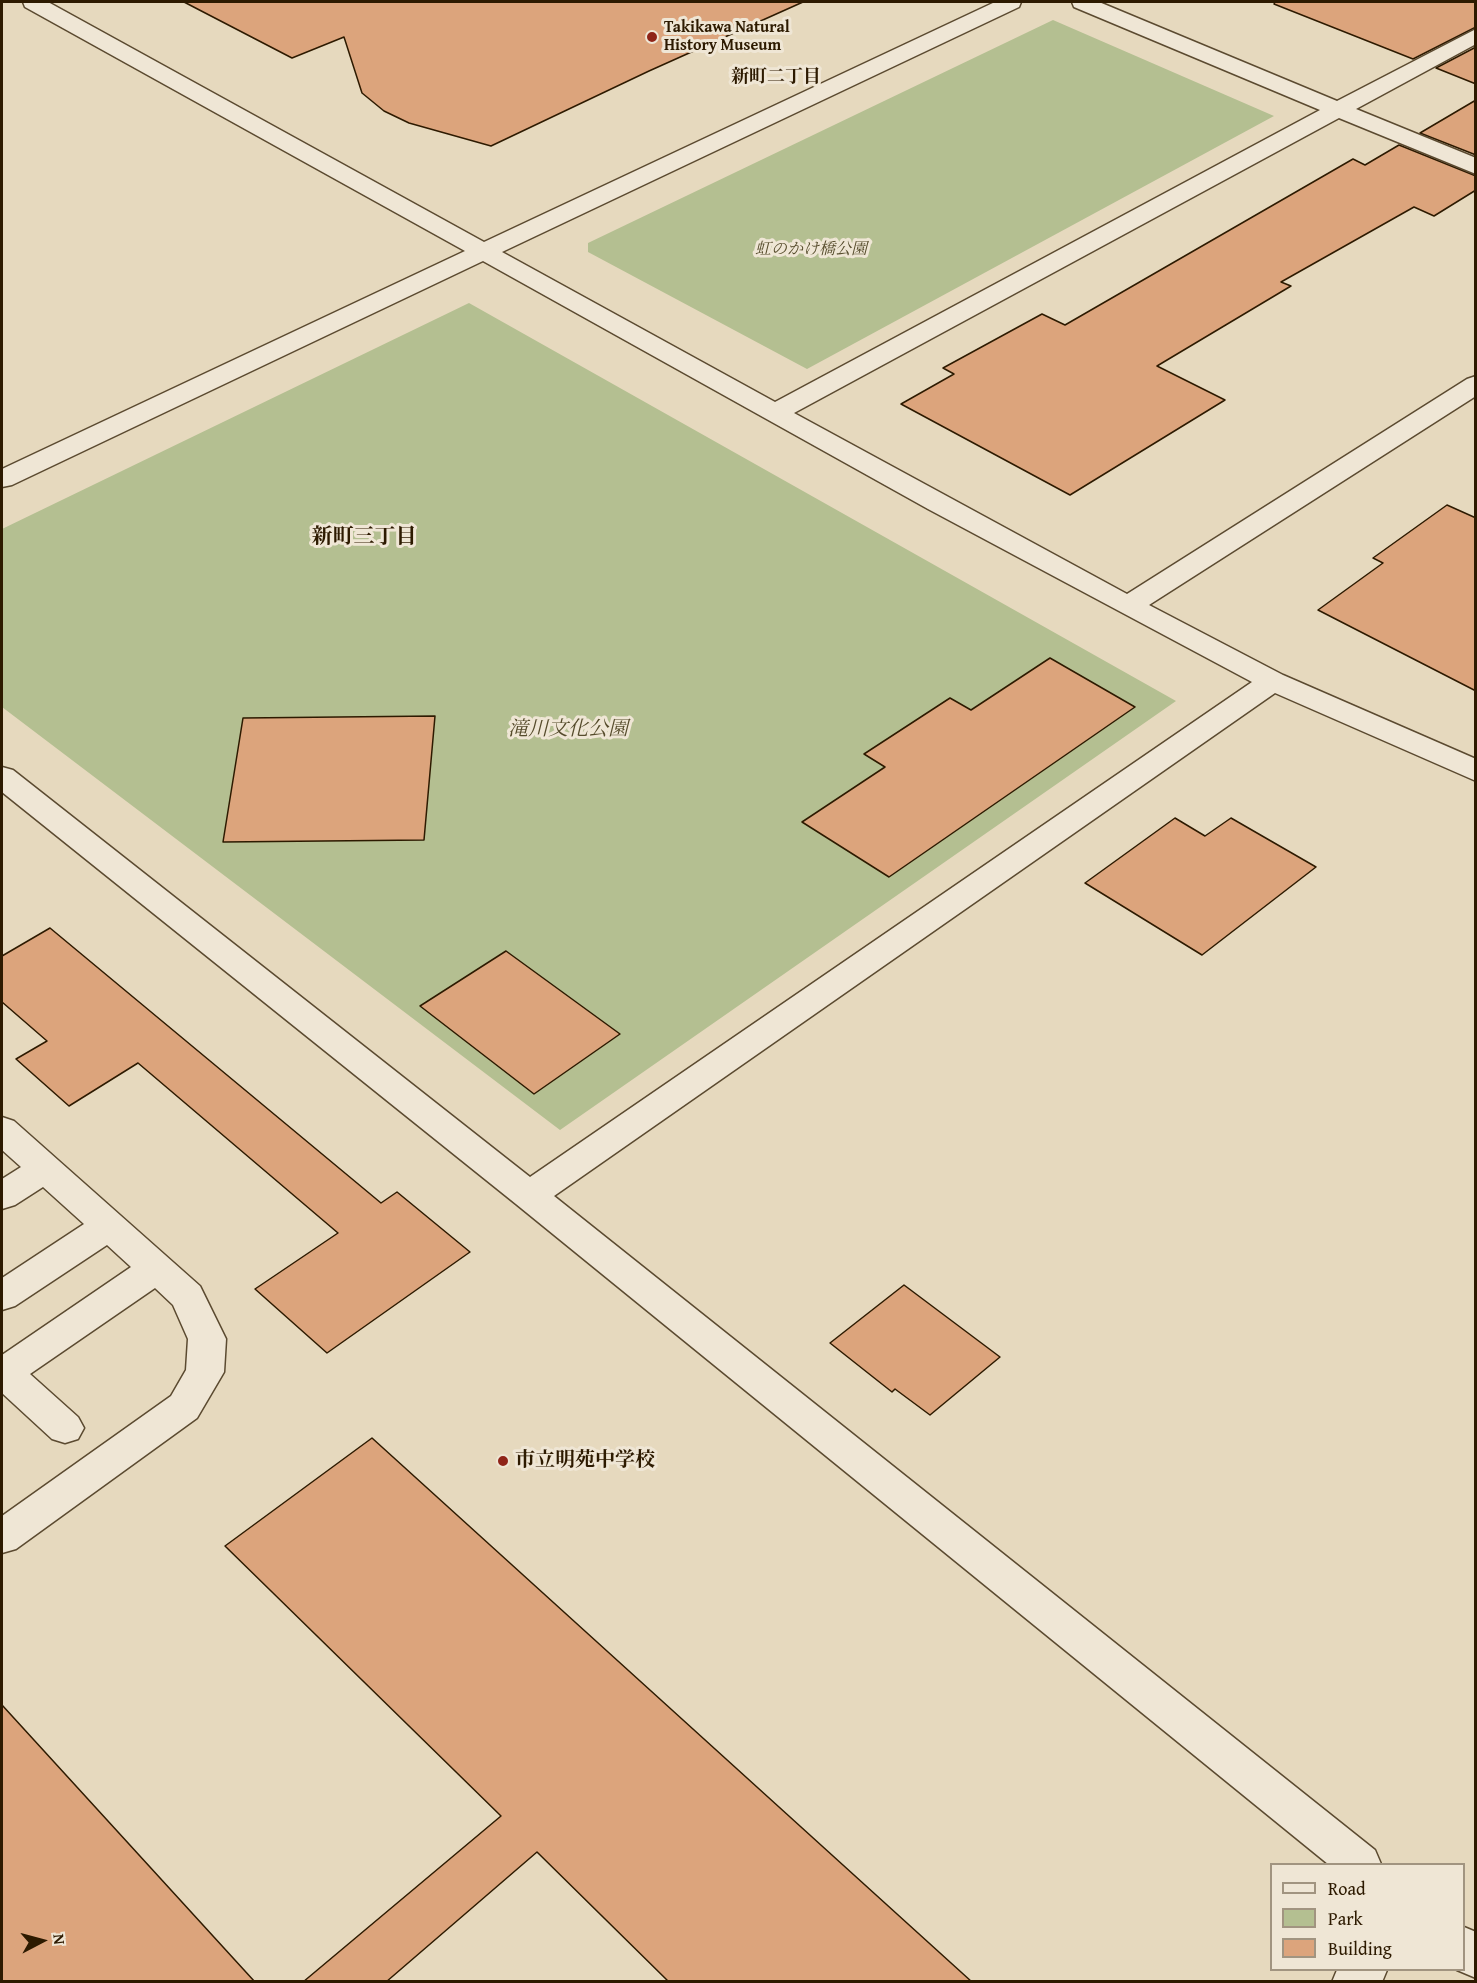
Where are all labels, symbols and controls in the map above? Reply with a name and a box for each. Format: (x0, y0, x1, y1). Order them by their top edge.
place label: Takikawa Natural History Museum (664, 18, 790, 56)
marker: Takikawa Natural History Museum (645, 30, 659, 44)
district label: 新町二丁目 (731, 66, 821, 88)
park label: 虹のかけ橋公園 (755, 240, 867, 260)
district label: 新町三丁目 (312, 525, 416, 551)
park label: 滝川文化公園 (508, 718, 628, 742)
place label: 市立明苑中学校 (515, 1449, 655, 1473)
marker: 市立明苑中学校 (496, 1454, 510, 1468)
legend (1270, 1863, 1465, 1971)
text: Road (1328, 1875, 1366, 1902)
text: Park (1328, 1905, 1363, 1932)
north arrow (12, 1911, 72, 1971)
text: N (47, 1933, 72, 1946)
text: Building (1328, 1935, 1392, 1962)

